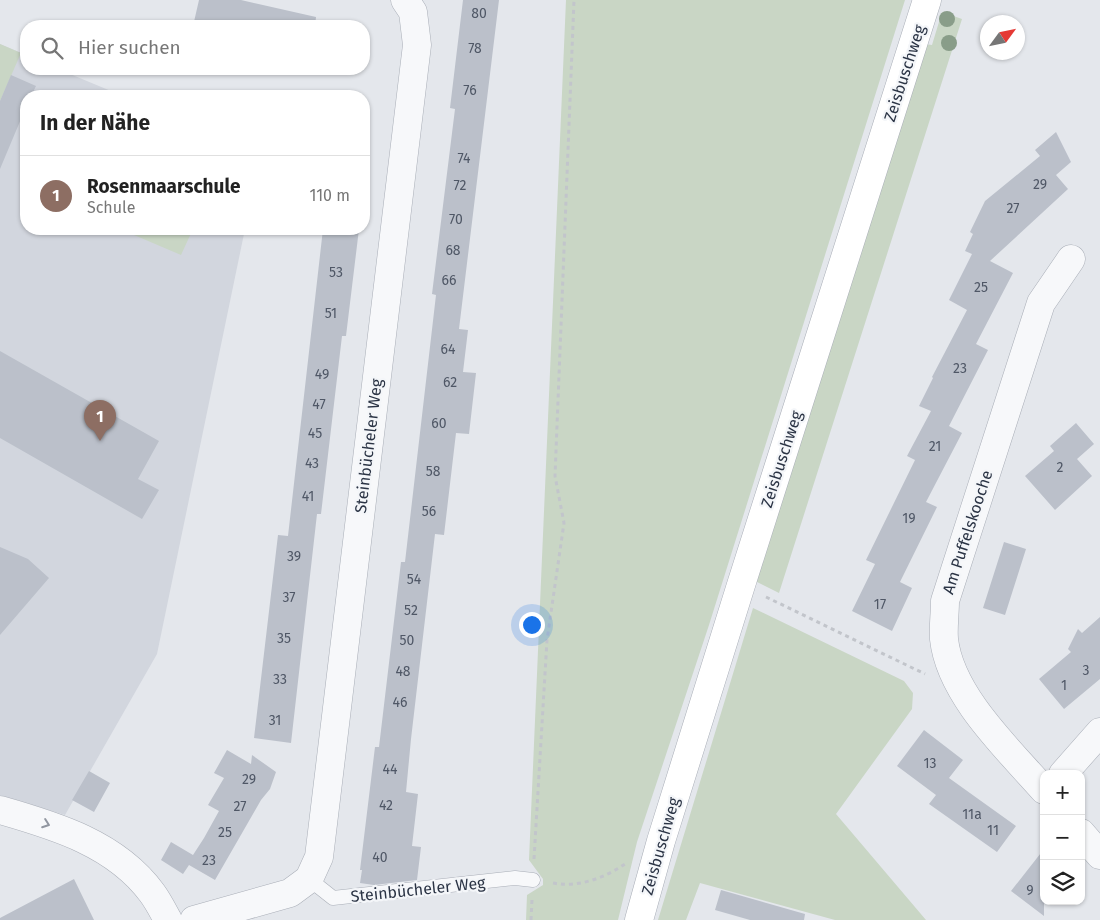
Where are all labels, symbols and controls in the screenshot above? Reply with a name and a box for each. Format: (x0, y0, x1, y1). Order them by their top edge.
house number: 80 (471, 5, 487, 22)
north arrow (980, 15, 1025, 60)
search box (20, 20, 370, 75)
street label: Zeisbuschweg (880, 22, 929, 124)
icon: search (38, 34, 66, 62)
text: Hier suchen (78, 36, 181, 59)
house number: 78 (468, 40, 482, 57)
house number: 76 (463, 82, 477, 99)
text: In der Nähe (40, 110, 150, 136)
house number: 74 (457, 150, 471, 167)
text: Rosenmaarschule (87, 175, 240, 198)
house number: 29 (1033, 176, 1047, 193)
house number: 72 (454, 177, 467, 194)
text: 1 (52, 186, 60, 205)
text: 110 m (309, 186, 350, 205)
text: Schule (87, 198, 135, 217)
house number: 27 (1006, 200, 1020, 217)
house number: 70 (449, 211, 463, 228)
house number: 68 (445, 242, 461, 259)
house number: 53 (329, 264, 343, 281)
house number: 66 (442, 272, 456, 289)
house number: 25 (974, 279, 988, 296)
house number: 51 (325, 305, 337, 322)
house number: 64 (441, 341, 456, 358)
house number: 23 (953, 360, 967, 377)
house number: 49 (315, 366, 329, 383)
house number: 62 (443, 374, 457, 391)
street label: Steinbücheler Weg (351, 377, 386, 514)
house number: 47 (312, 396, 326, 413)
pin: 1 (84, 400, 116, 441)
street label: Zeisbuschweg (757, 408, 806, 510)
house number: 60 (431, 415, 447, 432)
house number: 45 (308, 425, 322, 442)
house number: 21 (929, 438, 941, 455)
house number: 43 (305, 455, 319, 472)
house number: 2 (1057, 459, 1064, 476)
house number: 58 (426, 463, 441, 480)
street label: Am Puffelskooche (938, 468, 996, 597)
house number: 41 (302, 488, 314, 505)
house number: 56 (422, 503, 436, 520)
house number: 19 (902, 510, 916, 527)
house number: 39 (287, 548, 301, 565)
house number: 54 (407, 571, 422, 588)
house number: 37 (282, 589, 296, 606)
house number: 17 (874, 596, 886, 613)
house number: 52 (404, 602, 418, 619)
your location (519, 612, 545, 638)
house number: 35 (277, 630, 291, 647)
house number: 50 (400, 632, 415, 649)
house number: 3 (1083, 662, 1090, 679)
house number: 48 (395, 663, 411, 680)
house number: 33 (273, 671, 287, 688)
house number: 1 (1061, 677, 1067, 694)
house number: 46 (393, 694, 407, 711)
house number: 31 (269, 712, 281, 729)
house number: 13 (923, 755, 937, 772)
house number: 44 (383, 761, 398, 778)
map controls (1040, 770, 1085, 905)
button: + (1040, 770, 1085, 815)
house number: 29 (242, 771, 256, 788)
street label: Zeisbuschweg (637, 795, 684, 897)
house number: 42 (379, 797, 393, 814)
house number: 27 (233, 798, 247, 815)
house number: 11a (962, 806, 982, 823)
button: − (1040, 815, 1085, 860)
one-way arrow (42, 818, 50, 828)
house number: 11 (987, 822, 999, 839)
house number: 25 (218, 824, 232, 841)
house number: 40 (372, 849, 388, 866)
house number: 23 (202, 852, 216, 869)
button: layers (1040, 860, 1085, 905)
street label: Steinbücheler Weg (350, 873, 487, 906)
house number: 9 (1026, 882, 1034, 899)

